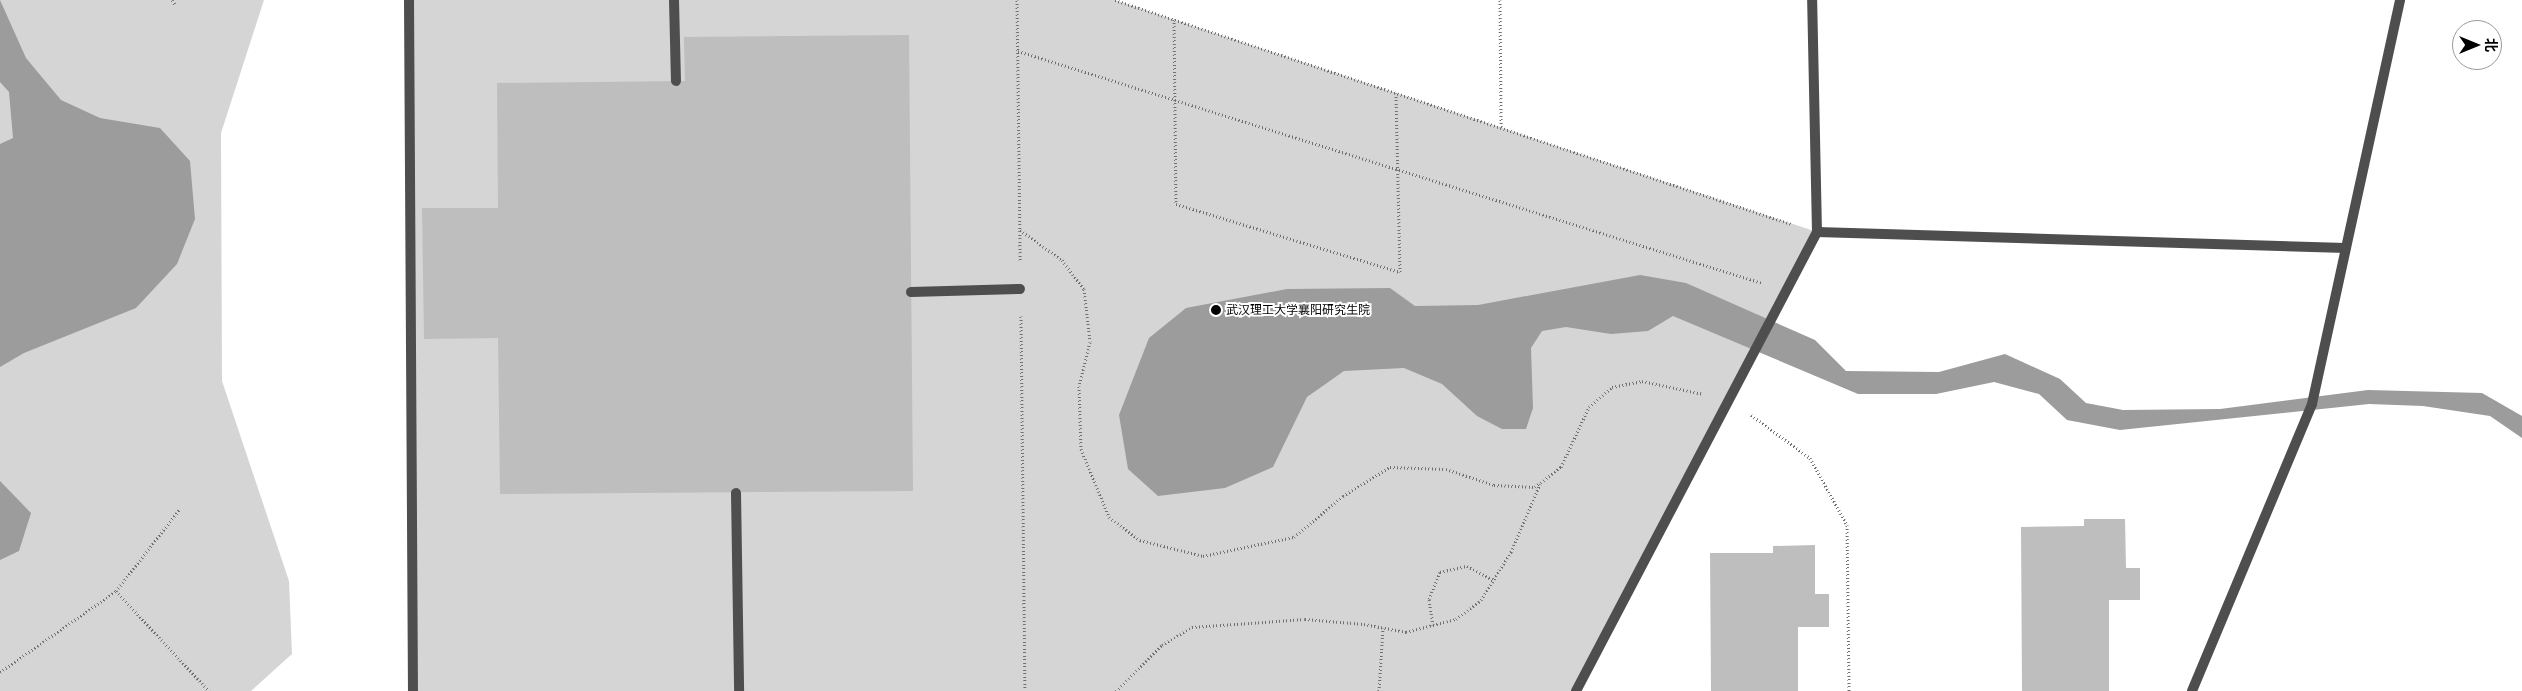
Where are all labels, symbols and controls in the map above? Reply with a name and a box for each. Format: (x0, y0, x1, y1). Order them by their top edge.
north arrow (2452, 20, 2502, 70)
text: 北 (2482, 38, 2501, 52)
place label: 武汉理工大学襄阳研究生院 (1226, 303, 1370, 317)
marker: 武汉理工大学襄阳研究生院 (1210, 304, 1222, 316)

